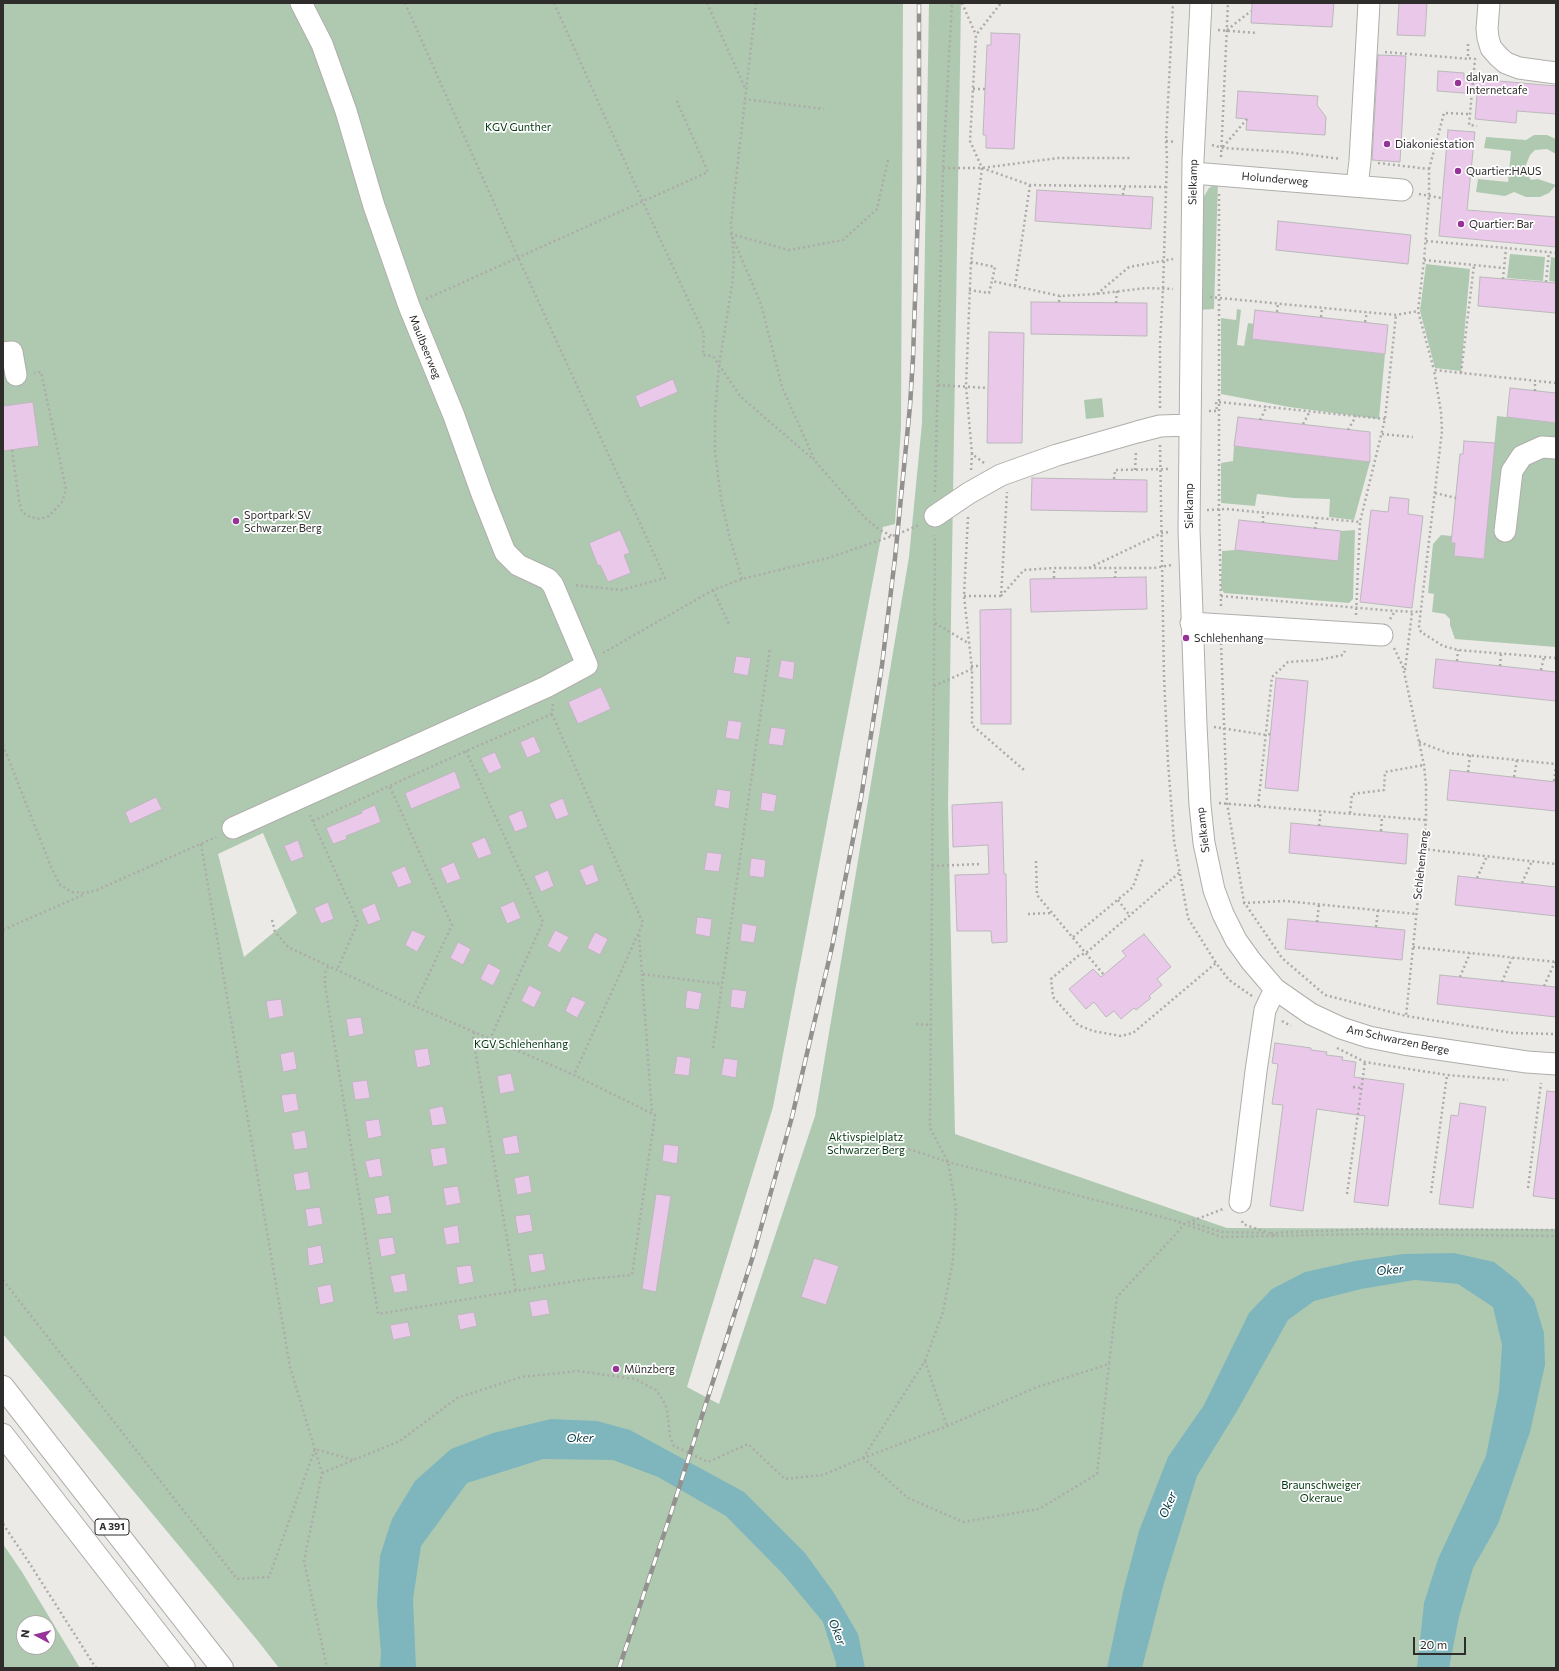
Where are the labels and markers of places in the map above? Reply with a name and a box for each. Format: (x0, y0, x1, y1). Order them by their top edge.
place label: dalyan Internetcafe (1466, 70, 1528, 96)
marker: dalyan Internetcafe (1453, 78, 1463, 88)
place label: Diakoniestation (1395, 137, 1474, 151)
marker: Diakoniestation (1382, 139, 1392, 149)
place label: Quartier:HAUS (1466, 164, 1541, 178)
marker: Quartier:HAUS (1453, 166, 1463, 176)
place label: Quartier: Bar (1469, 217, 1534, 231)
marker: Quartier: Bar (1456, 219, 1466, 229)
place label: Sportpark SV Schwarzer Berg (244, 508, 322, 534)
marker: Sportpark SV Schwarzer Berg (231, 516, 241, 526)
place label: Schlehenhang (1194, 631, 1264, 645)
marker: Schlehenhang (1181, 633, 1191, 643)
place label: Münzberg (624, 1362, 675, 1376)
marker: Münzberg (611, 1364, 621, 1374)

